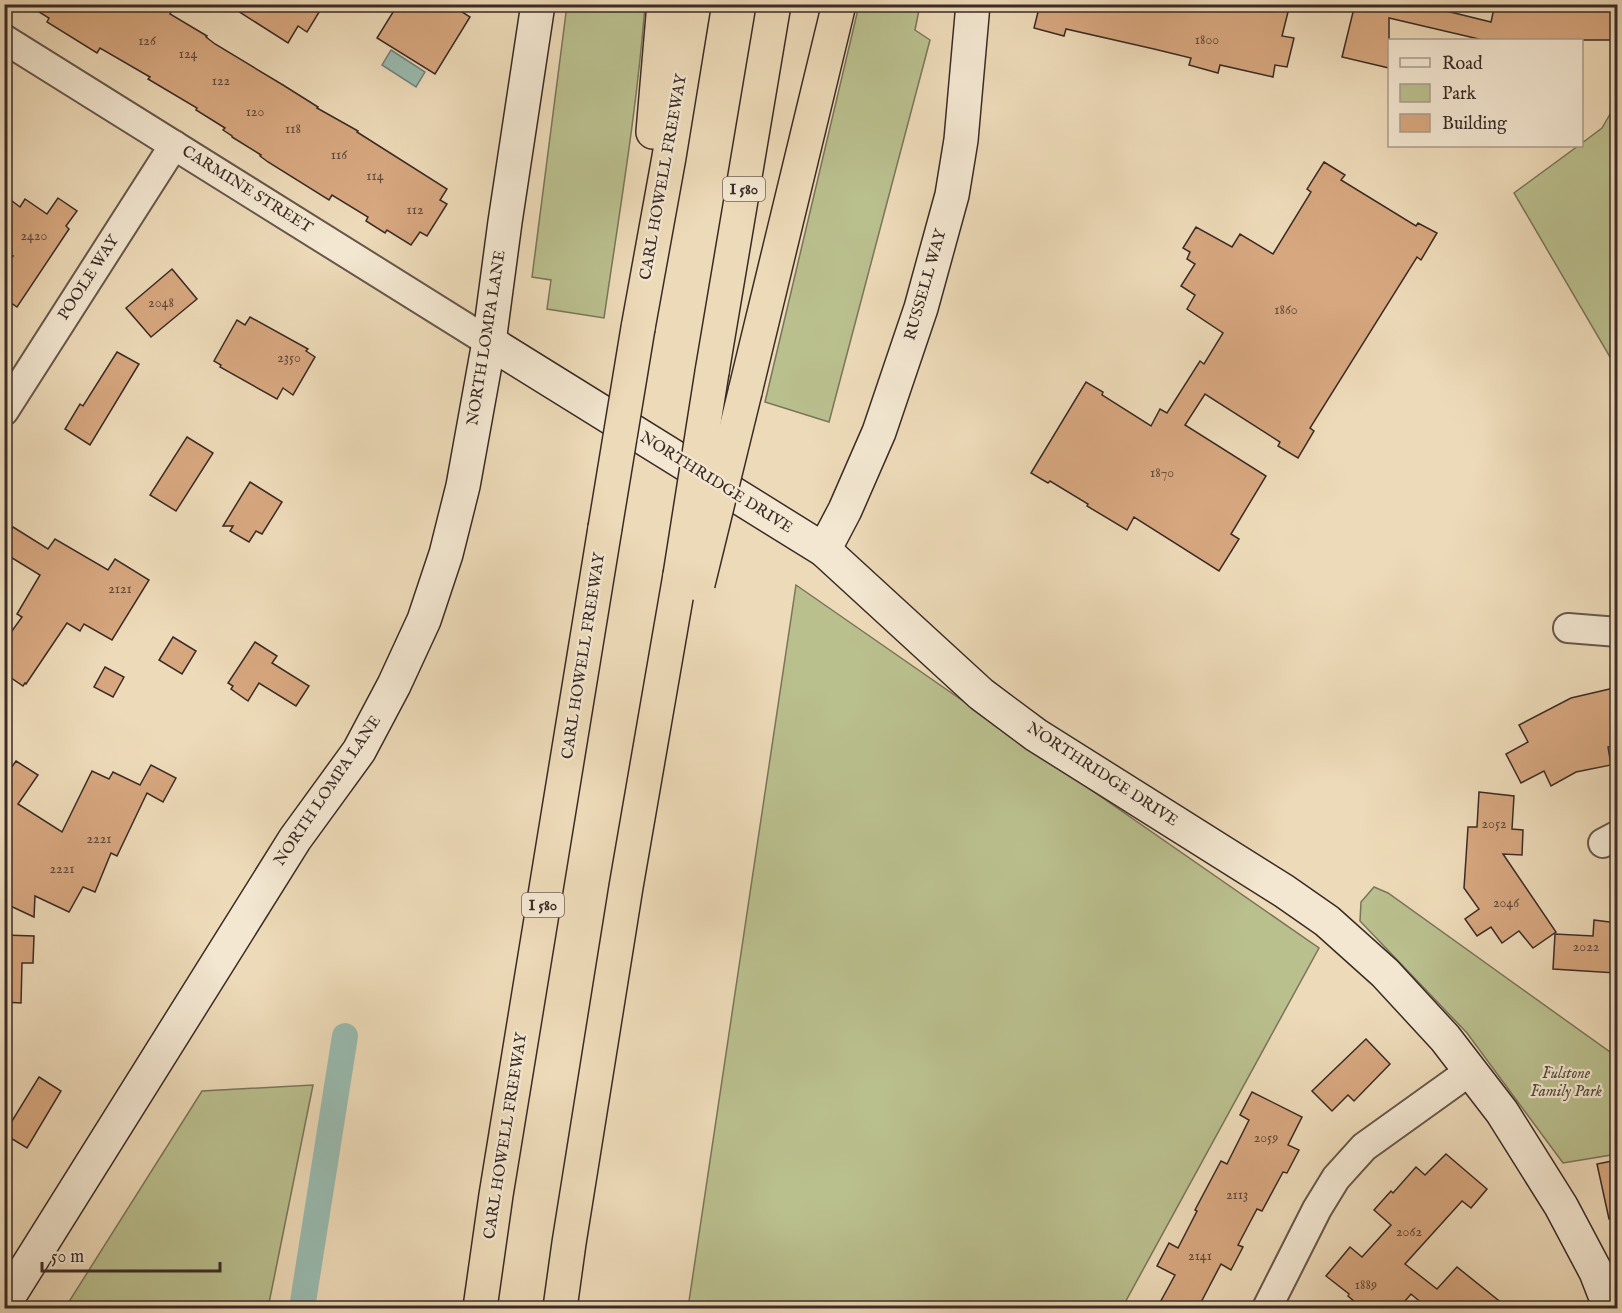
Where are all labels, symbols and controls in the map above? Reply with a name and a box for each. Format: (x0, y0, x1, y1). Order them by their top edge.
house number: 1800 (1195, 31, 1219, 49)
house number: 126 (138, 32, 157, 50)
legend (1388, 39, 1583, 147)
house number: 124 (179, 45, 197, 63)
text: Road (1442, 53, 1483, 76)
street label: CARL HOWELL FREEWAY (636, 71, 692, 281)
house number: 122 (212, 72, 231, 90)
text: Park (1442, 83, 1477, 106)
house number: 120 (246, 103, 264, 121)
text: Building (1442, 113, 1507, 136)
house number: 118 (285, 120, 301, 138)
street label: CARMINE STREET (178, 142, 316, 239)
house number: 116 (331, 146, 348, 164)
house number: 114 (366, 167, 384, 185)
road number: I 580 (723, 177, 765, 201)
house number: 112 (406, 201, 424, 219)
street label: RUSSELL WAY (901, 226, 952, 343)
house number: 2420 (21, 227, 48, 245)
street label: POOLE WAY (54, 231, 125, 324)
street label: NORTH LOMPA LANE (463, 249, 511, 427)
house number: 2048 (148, 294, 174, 312)
house number: 1860 (1274, 301, 1298, 319)
house number: 2350 (277, 349, 301, 367)
street label: NORTHRIDGE DRIVE (636, 428, 796, 538)
house number: 1870 (1150, 464, 1174, 482)
street label: CARL HOWELL FREEWAY (558, 550, 610, 761)
house number: 2121 (108, 580, 132, 598)
street label: NORTH LOMPA LANE (270, 712, 386, 870)
street label: NORTHRIDGE DRIVE (1023, 719, 1181, 831)
house number: 2052 (1481, 815, 1507, 833)
house number: 2221 (87, 830, 111, 848)
house number: 2221 (50, 860, 74, 878)
road number: I 580 (522, 893, 564, 917)
house number: 2046 (1493, 894, 1520, 912)
house number: 2022 (1573, 938, 1600, 956)
street label: CARL HOWELL FREEWAY (480, 1030, 532, 1241)
park label: Fulstone Family Park (1530, 1064, 1602, 1102)
house number: 2059 (1254, 1129, 1278, 1147)
house number: 2113 (1226, 1186, 1248, 1204)
house number: 2062 (1396, 1223, 1422, 1241)
scale bar (42, 1235, 220, 1273)
text: 50 m (51, 1246, 84, 1269)
house number: 2141 (1188, 1247, 1212, 1265)
house number: 1889 (1355, 1276, 1377, 1294)

